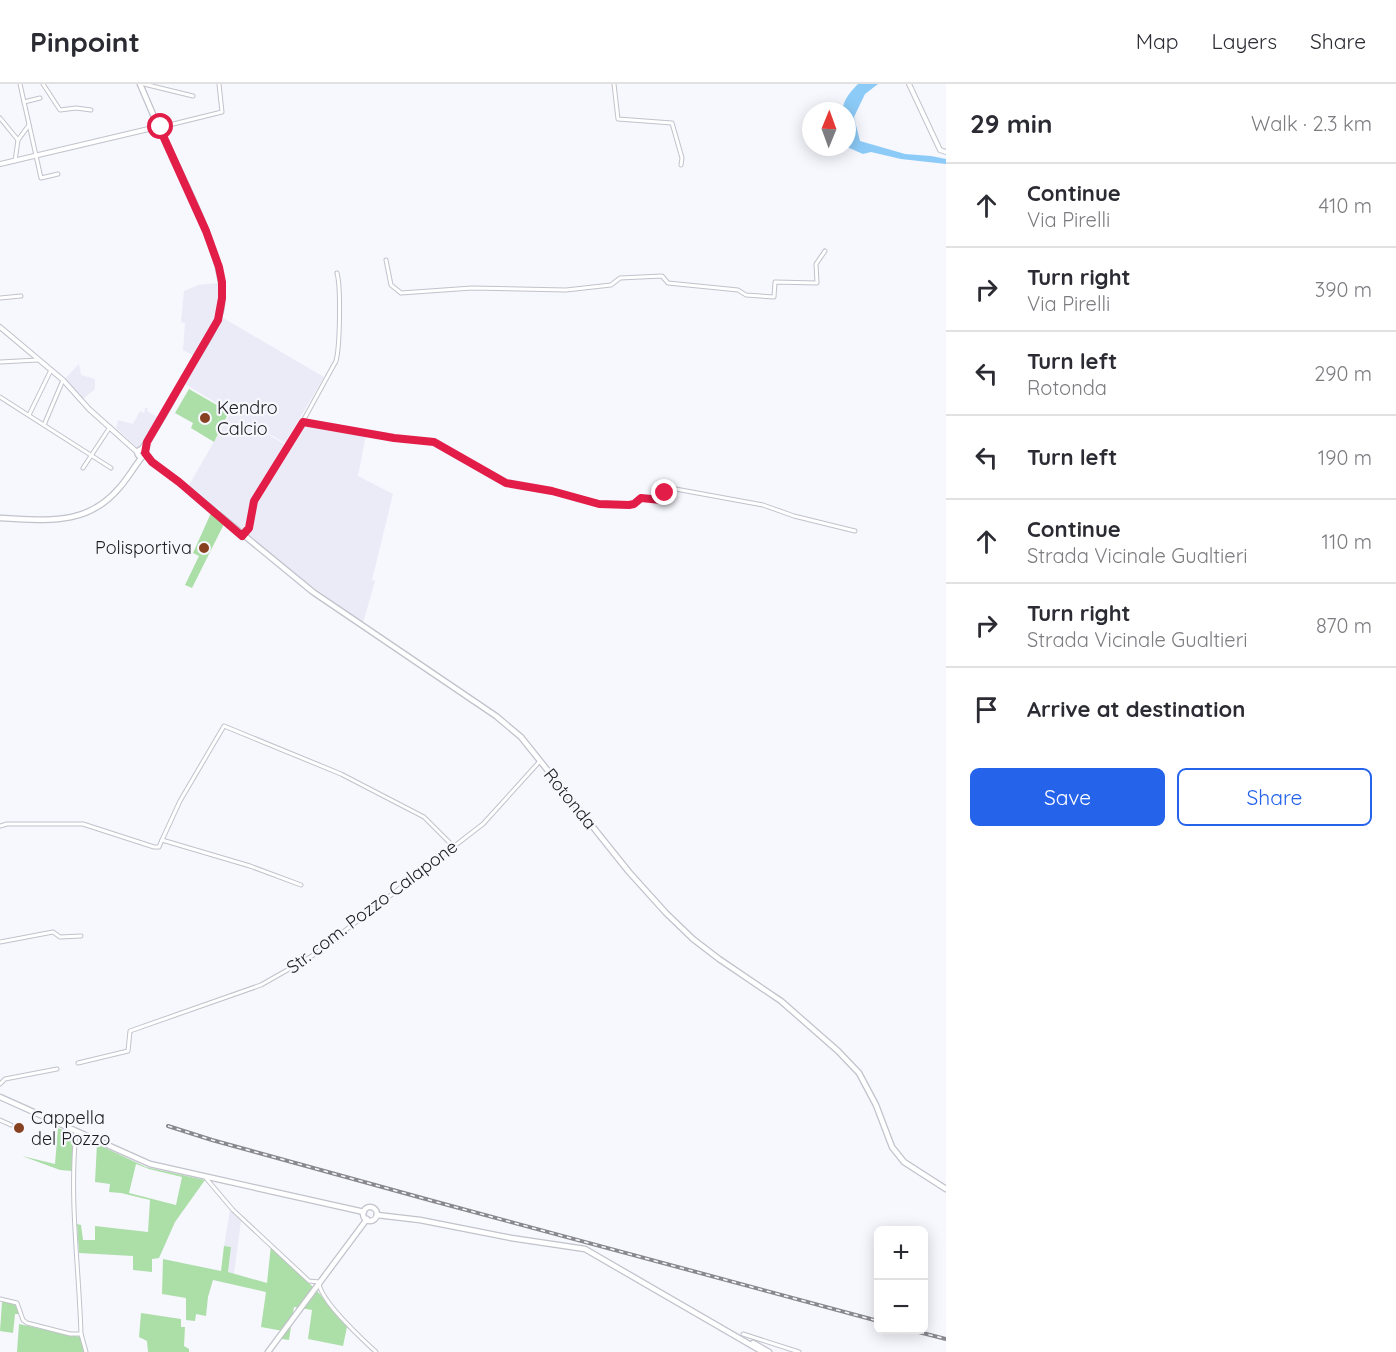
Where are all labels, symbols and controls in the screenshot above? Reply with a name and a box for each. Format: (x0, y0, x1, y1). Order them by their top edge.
text: Pinpoint (30, 24, 140, 59)
text: Map (1136, 28, 1179, 54)
text: Layers (1212, 28, 1277, 54)
text: Share (1310, 28, 1366, 54)
north arrow (802, 102, 856, 156)
text: 29 min (970, 107, 1052, 140)
text: Walk · 2.3 km (1251, 111, 1372, 136)
route start (147, 113, 173, 139)
text: Continue (1027, 179, 1121, 207)
icon: ahead (970, 189, 1003, 222)
text: 410 m (1319, 193, 1372, 218)
text: Via Pirelli (1027, 207, 1110, 232)
text: Turn right (1027, 263, 1131, 291)
icon: right (970, 273, 1003, 306)
text: 390 m (1315, 277, 1372, 302)
text: Via Pirelli (1027, 291, 1110, 316)
text: Turn left (1027, 347, 1117, 375)
icon: left (970, 357, 1003, 390)
text: 290 m (1314, 361, 1372, 386)
text: Rotonda (1027, 375, 1107, 400)
place label: Kendro Calcio (217, 396, 278, 440)
marker: Kendro Calcio (198, 411, 212, 425)
icon: left (970, 441, 1003, 474)
text: Turn left (1027, 443, 1117, 471)
text: 190 m (1318, 445, 1372, 470)
route end (651, 479, 677, 505)
text: Continue (1027, 515, 1121, 543)
icon: ahead (970, 525, 1003, 558)
text: 110 m (1322, 529, 1372, 554)
place label: Polisportiva (95, 536, 192, 559)
marker: Polisportiva (197, 541, 211, 555)
text: Strada Vicinale Gualtieri (1027, 543, 1248, 568)
text: Turn right (1027, 599, 1131, 627)
icon: right (970, 609, 1003, 642)
text: 870 m (1316, 613, 1372, 638)
text: Strada Vicinale Gualtieri (1027, 627, 1248, 652)
icon: arrive (970, 693, 1003, 726)
text: Arrive at destination (1027, 695, 1245, 723)
street label: Rotonda (539, 763, 602, 834)
button: Save (970, 768, 1165, 826)
button: Share (1177, 768, 1372, 826)
street label: Str. com. Pozzo Calapone (282, 835, 462, 978)
place label: Cappella del Pozzo (31, 1106, 110, 1150)
marker: Cappella del Pozzo (12, 1121, 26, 1135)
map controls (874, 1226, 928, 1334)
button: + (874, 1226, 928, 1280)
button: − (874, 1280, 928, 1334)

